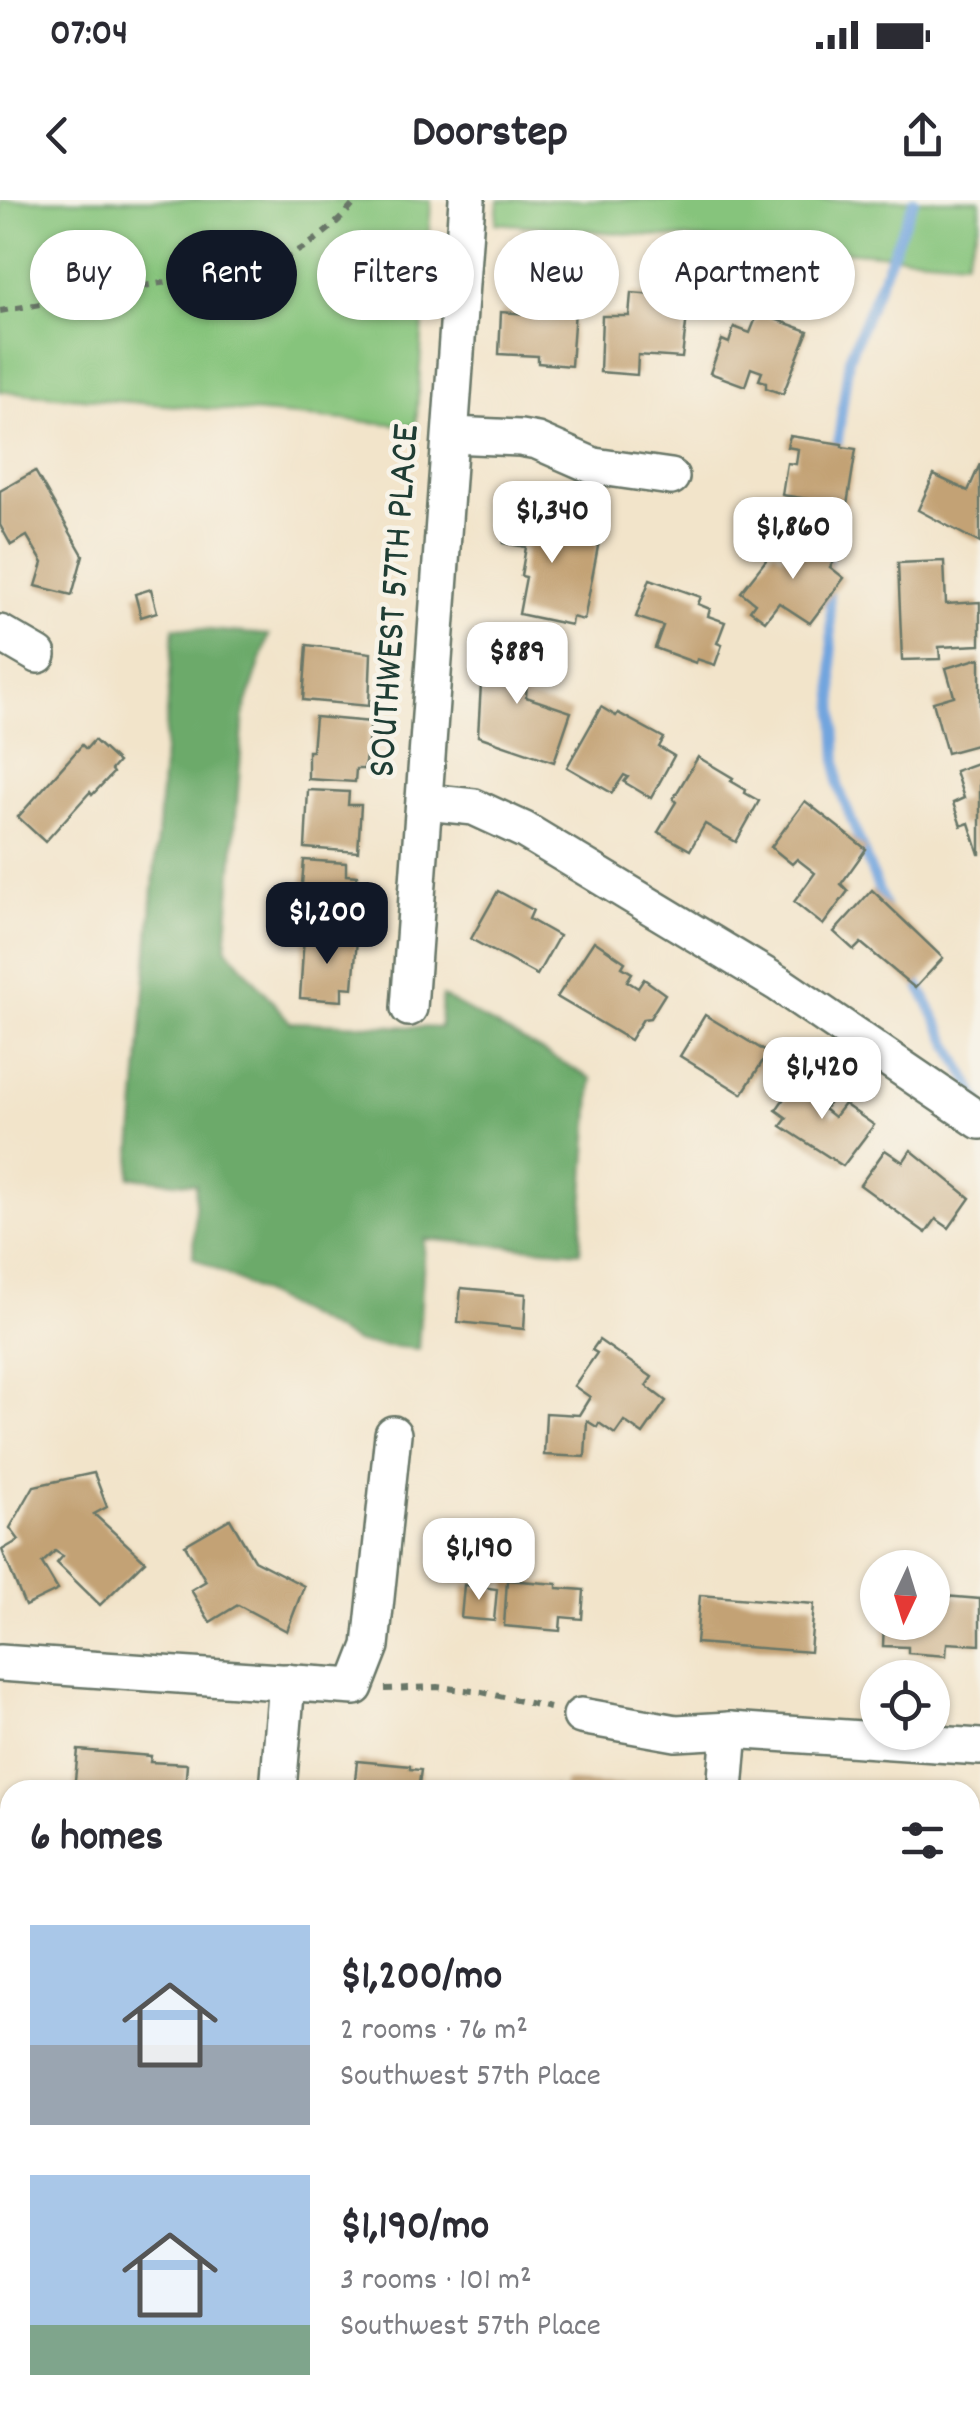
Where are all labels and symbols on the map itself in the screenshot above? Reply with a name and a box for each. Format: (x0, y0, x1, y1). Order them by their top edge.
street label: SOUTHWEST 57TH PLACE (356, 422, 438, 780)
pin: $1,340 (471, 481, 633, 566)
pin: $1,860 (712, 497, 874, 582)
pin: $889 (458, 622, 576, 707)
pin: $1,200 (246, 882, 408, 967)
pin: $1,420 (741, 1037, 903, 1122)
pin: $1,190 (398, 1518, 560, 1603)
north arrow (860, 1550, 950, 1640)

